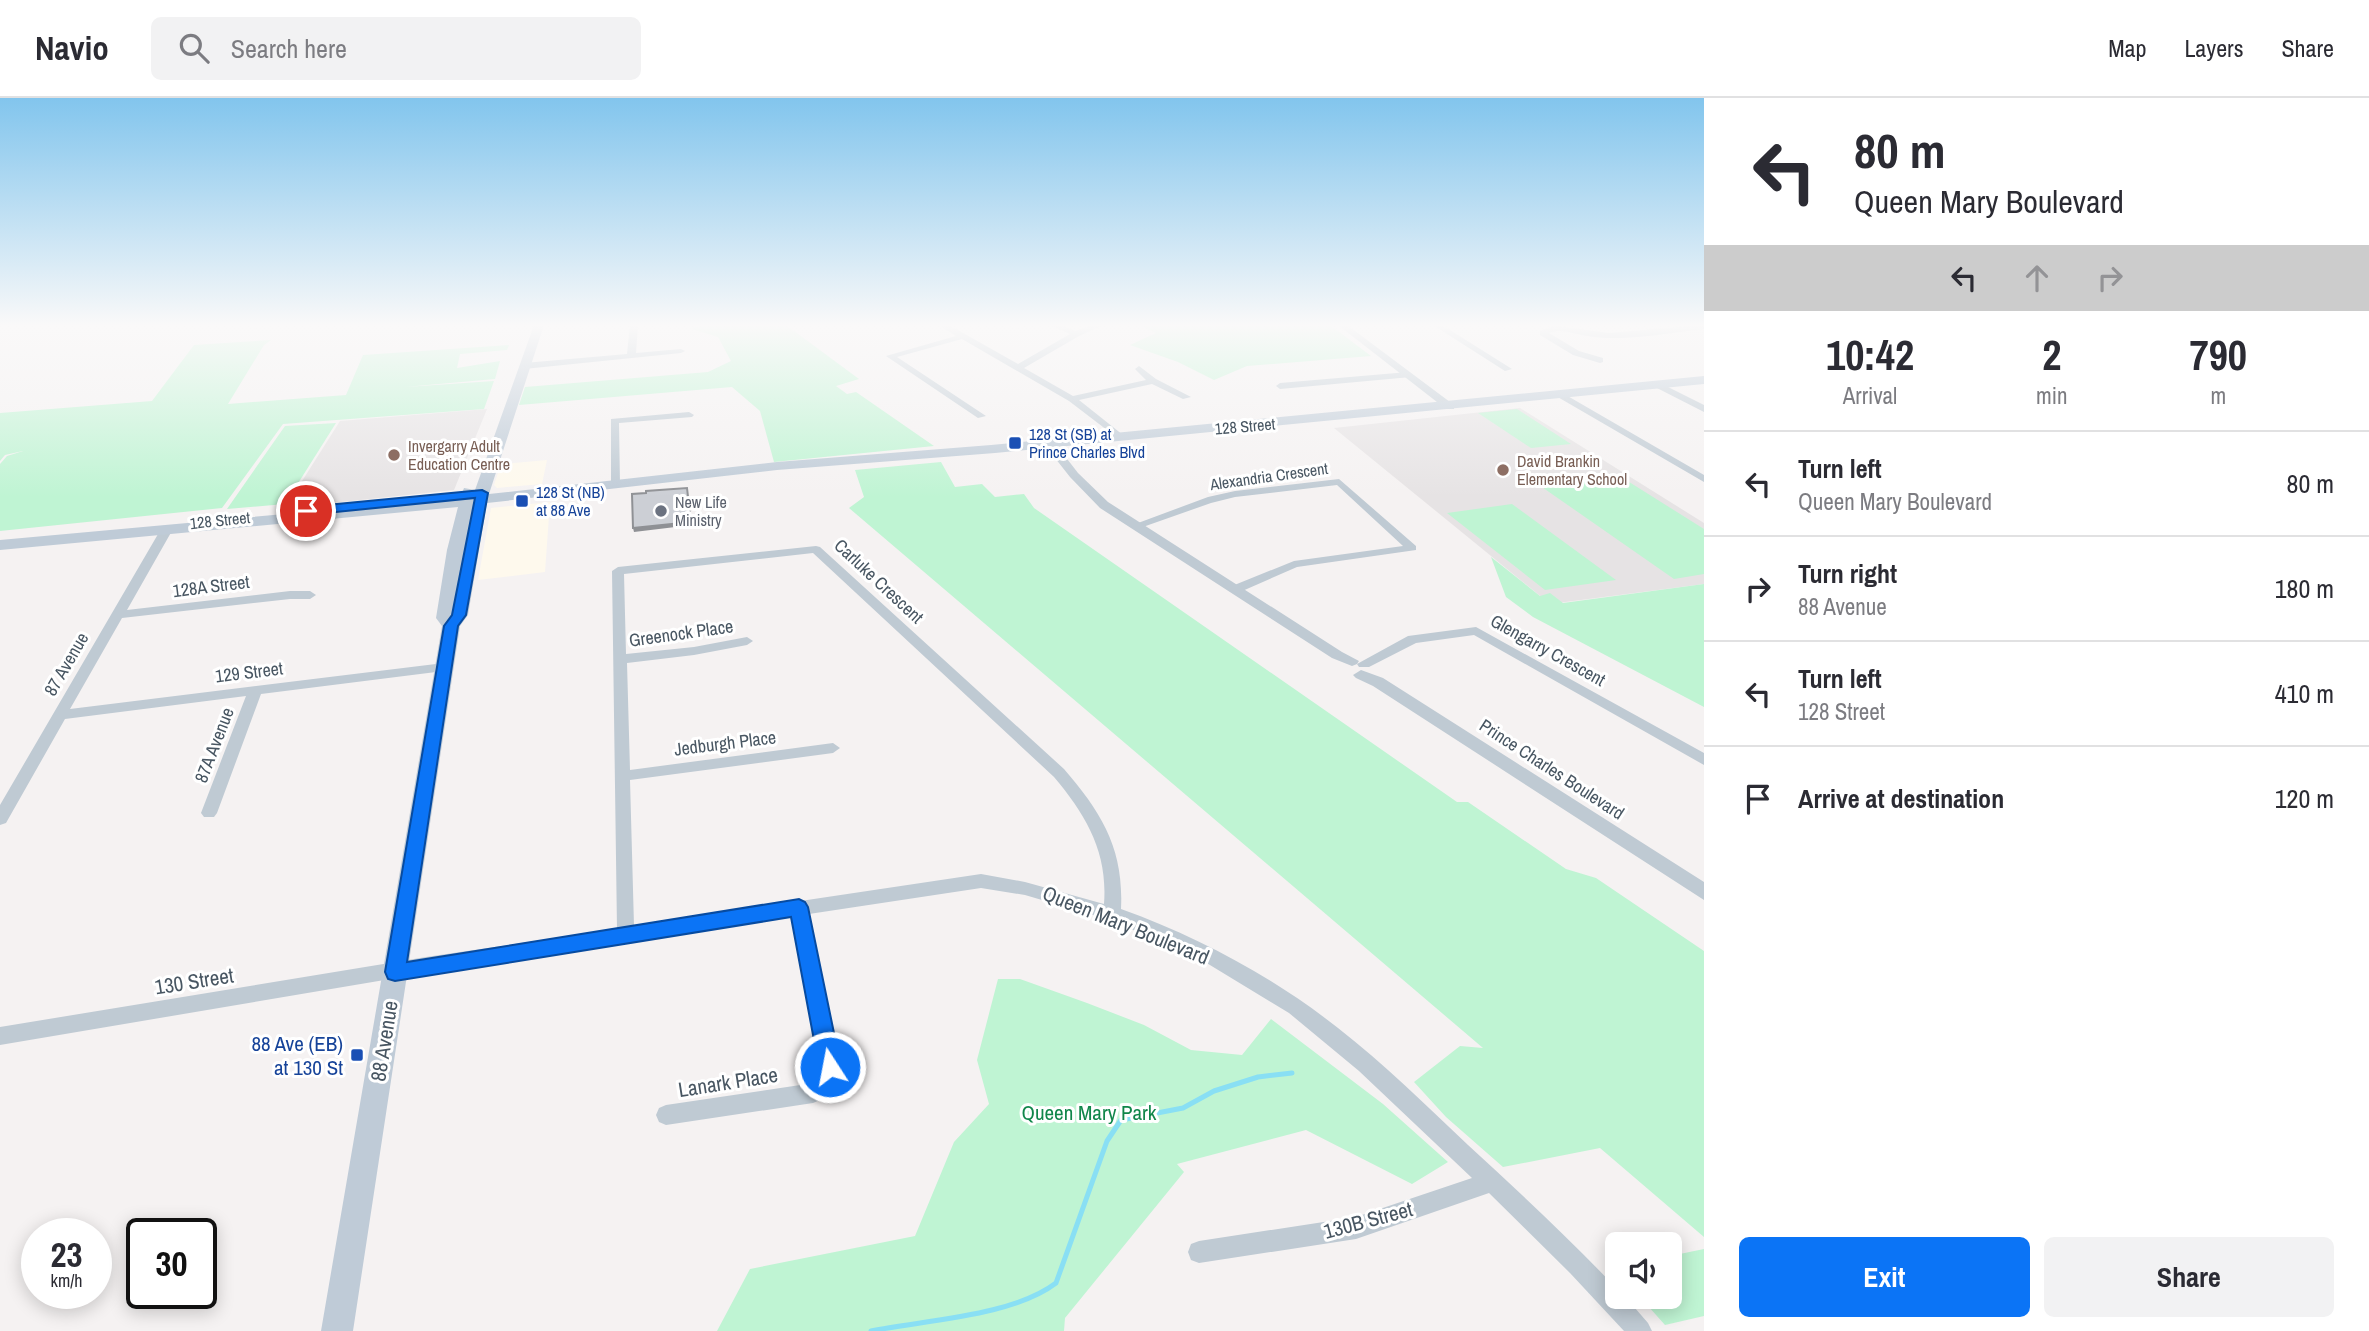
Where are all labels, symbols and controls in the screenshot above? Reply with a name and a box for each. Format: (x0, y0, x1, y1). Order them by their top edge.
search box (151, 17, 641, 80)
text: Navio (35, 26, 109, 70)
icon: search (175, 29, 213, 67)
text: Search here (231, 31, 347, 66)
text: Map (2108, 32, 2146, 64)
text: Layers (2184, 32, 2243, 64)
text: Share (2281, 32, 2334, 64)
text: 80 m (1854, 117, 1946, 183)
icon: left (1739, 126, 1830, 217)
text: Queen Mary Boulevard (1854, 180, 2124, 223)
icon: left (1945, 259, 1983, 297)
icon: ahead (2018, 259, 2056, 297)
icon: right (2091, 259, 2129, 297)
text: 10:42 (1826, 327, 1914, 383)
text: 2 (2042, 327, 2061, 383)
text: 790 (2190, 327, 2247, 383)
text: Arrival (1843, 380, 1897, 411)
text: min (2036, 380, 2068, 411)
text: m (2210, 380, 2226, 411)
street label: 128 Street (1214, 412, 1276, 440)
place label: 128 St (SB) at Prince Charles Blvd (1029, 423, 1145, 463)
place label: Invergarry Adult Education Centre (408, 435, 510, 475)
marker: 128 St (SB) at Prince Charles Blvd (1007, 435, 1023, 451)
marker: Invergarry Adult Education Centre (386, 447, 402, 463)
place label: David Brankin Elementary School (1517, 450, 1627, 490)
text: Turn left (1798, 451, 1882, 486)
street label: Alexandria Crescent (1208, 457, 1330, 495)
marker: David Brankin Elementary School (1495, 462, 1511, 478)
icon: left (1739, 465, 1777, 503)
text: 80 m (2287, 466, 2334, 501)
pin (276, 481, 336, 541)
place label: 128 St (NB) at 88 Ave (536, 481, 605, 521)
text: Queen Mary Boulevard (1798, 486, 1992, 517)
place label: New Life Ministry (675, 491, 727, 531)
icon: arrive (287, 492, 325, 530)
marker: 128 St (NB) at 88 Ave (514, 493, 530, 509)
marker: New Life Ministry (653, 503, 669, 519)
street label: 128 Street (189, 506, 252, 534)
street label: Carluke Crescent (829, 533, 929, 629)
text: Turn right (1798, 556, 1897, 591)
street label: 128A Street (171, 569, 251, 603)
icon: right (1739, 570, 1777, 608)
text: 180 m (2275, 571, 2334, 606)
text: 88 Avenue (1798, 591, 1887, 622)
street label: Glengarry Crescent (1486, 608, 1610, 692)
street label: Greenock Place (627, 613, 735, 653)
street label: 87 Avenue (38, 628, 94, 700)
street label: 129 Street (214, 655, 284, 689)
text: Turn left (1798, 661, 1882, 696)
icon: left (1739, 675, 1777, 713)
text: 410 m (2275, 676, 2334, 711)
text: 128 Street (1798, 696, 1885, 727)
street label: 87A Avenue (188, 704, 240, 786)
street label: Prince Charles Boulevard (1475, 713, 1629, 825)
street label: Jedburgh Place (673, 724, 777, 762)
icon: arrive (1739, 780, 1777, 818)
text: Arrive at destination (1798, 781, 2004, 816)
text: 120 m (2275, 781, 2334, 816)
street label: Queen Mary Boulevard (1038, 878, 1214, 972)
street label: 130 Street (152, 960, 236, 1002)
street label: 88 Avenue (363, 999, 405, 1083)
place label: 88 Ave (EB) at 130 St (251, 1029, 343, 1082)
position arrow (793, 1030, 867, 1104)
marker: 88 Ave (EB) at 130 St (349, 1047, 365, 1063)
street label: Lanark Place (676, 1060, 780, 1104)
park label: Queen Mary Park (1022, 1098, 1157, 1127)
street label: 130B Street (1320, 1194, 1416, 1246)
speed limit sign: 30 (126, 1218, 217, 1309)
text: 23 (51, 1231, 82, 1278)
map controls (1605, 1232, 1682, 1309)
button: sound (1605, 1232, 1682, 1309)
button: Exit (1739, 1237, 2030, 1317)
button: Share (2044, 1237, 2334, 1317)
text: km/h (51, 1268, 83, 1293)

